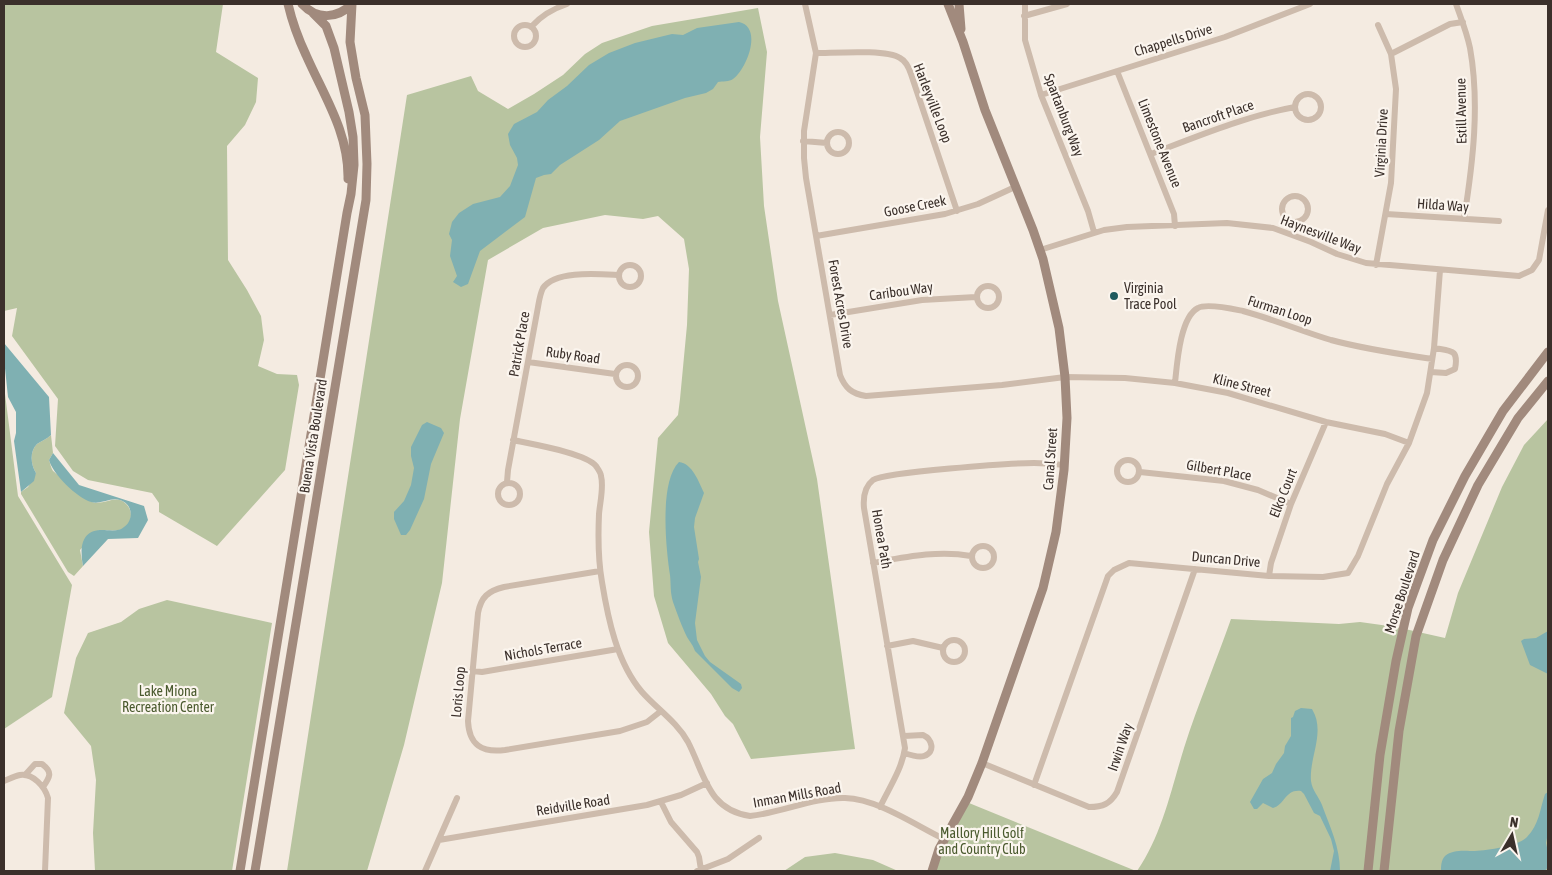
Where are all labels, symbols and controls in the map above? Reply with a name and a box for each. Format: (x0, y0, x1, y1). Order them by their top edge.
street label: Chappells Drive (1132, 21, 1214, 59)
street label: Harleyville Loop (910, 61, 956, 145)
street label: Spartanburg Way (1041, 71, 1087, 159)
street label: Estill Avenue (1452, 78, 1470, 144)
street label: Limestone Avenue (1135, 96, 1185, 190)
street label: Bancroft Place (1180, 96, 1256, 136)
street label: Virginia Drive (1371, 108, 1391, 178)
street label: Goose Creek (883, 192, 947, 220)
street label: Hilda Way (1417, 195, 1470, 215)
street label: Haynesville Way (1278, 211, 1364, 257)
street label: Forest Acres Drive (825, 258, 857, 350)
street label: Caribou Way (868, 279, 934, 303)
place label: Virginia Trace Pool (1124, 280, 1177, 312)
marker: Virginia Trace Pool (1108, 290, 1120, 302)
street label: Furman Loop (1246, 292, 1315, 328)
street label: Patrick Place (505, 310, 533, 378)
street label: Ruby Road (545, 343, 601, 367)
street label: Kline Street (1211, 370, 1273, 400)
street label: Buena Vista Boulevard (296, 378, 330, 494)
street label: Canal Street (1040, 427, 1060, 491)
street label: Gilbert Place (1185, 456, 1253, 484)
street label: Elko Court (1266, 466, 1300, 520)
street label: Honea Path (869, 508, 895, 570)
street label: Duncan Drive (1191, 548, 1261, 570)
street label: Morse Boulevard (1381, 549, 1423, 635)
street label: Nichols Terrace (503, 634, 583, 664)
street label: Loris Loop (448, 665, 468, 718)
park label: Lake Miona Recreation Center (122, 683, 215, 715)
street label: Irwin Way (1104, 721, 1136, 773)
street label: Inman Mills Road (752, 779, 842, 811)
street label: Reidville Road (535, 791, 611, 819)
north arrow (1487, 810, 1537, 860)
text: N (1509, 814, 1519, 831)
park label: Mallory Hill Golf and Country Club (938, 825, 1026, 857)

